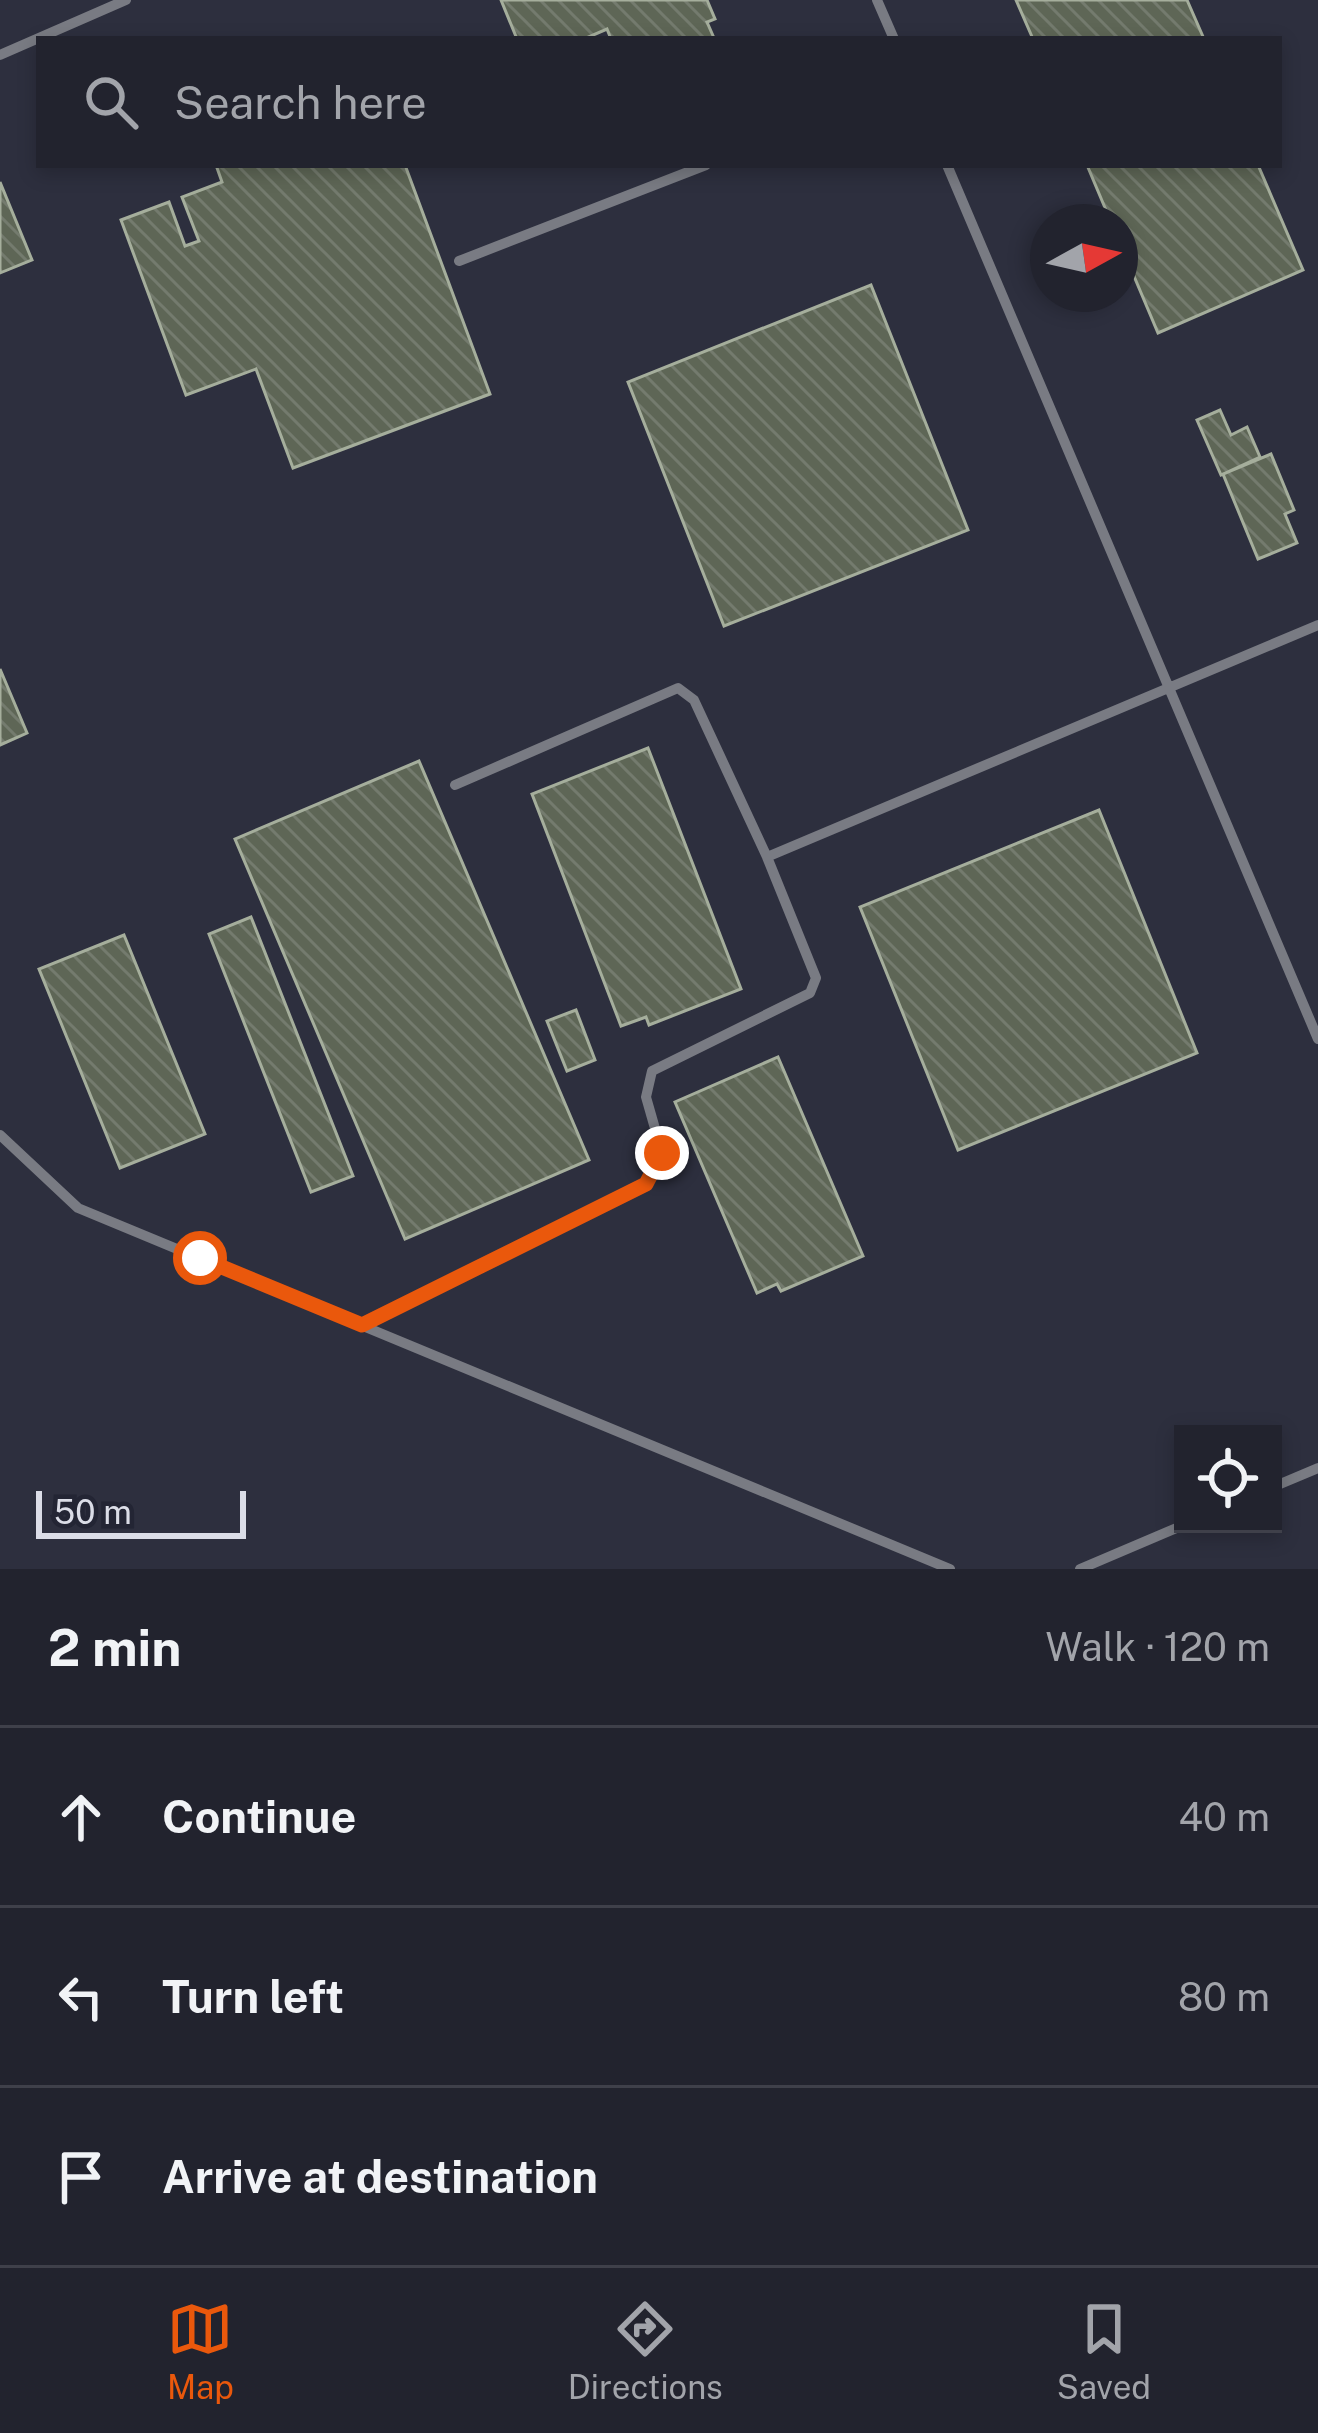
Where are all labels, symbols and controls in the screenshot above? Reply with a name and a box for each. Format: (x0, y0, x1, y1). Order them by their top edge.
search box (36, 36, 1282, 168)
icon: search (78, 69, 144, 135)
text: Search here (174, 76, 427, 129)
north arrow (1030, 204, 1138, 312)
route end (635, 1126, 689, 1180)
route start (173, 1231, 227, 1285)
map controls (1174, 1425, 1282, 1533)
button: locate (1174, 1425, 1282, 1533)
scale bar (36, 1485, 246, 1538)
text: 50 m (54, 1493, 132, 1531)
text: 2 min (48, 1618, 182, 1677)
text: Walk · 120 m (1046, 1624, 1270, 1670)
icon: ahead (48, 1784, 114, 1850)
text: Continue (162, 1790, 356, 1843)
text: 40 m (1178, 1794, 1270, 1840)
icon: left (48, 1964, 114, 2030)
text: Turn left (162, 1970, 344, 2023)
text: 80 m (1178, 1974, 1270, 2020)
icon: arrive (48, 2144, 114, 2210)
text: Arrive at destination (162, 2150, 598, 2203)
tab: Map (167, 2296, 234, 2406)
tab: Directions (568, 2296, 723, 2406)
tab: Saved (1057, 2296, 1151, 2406)

